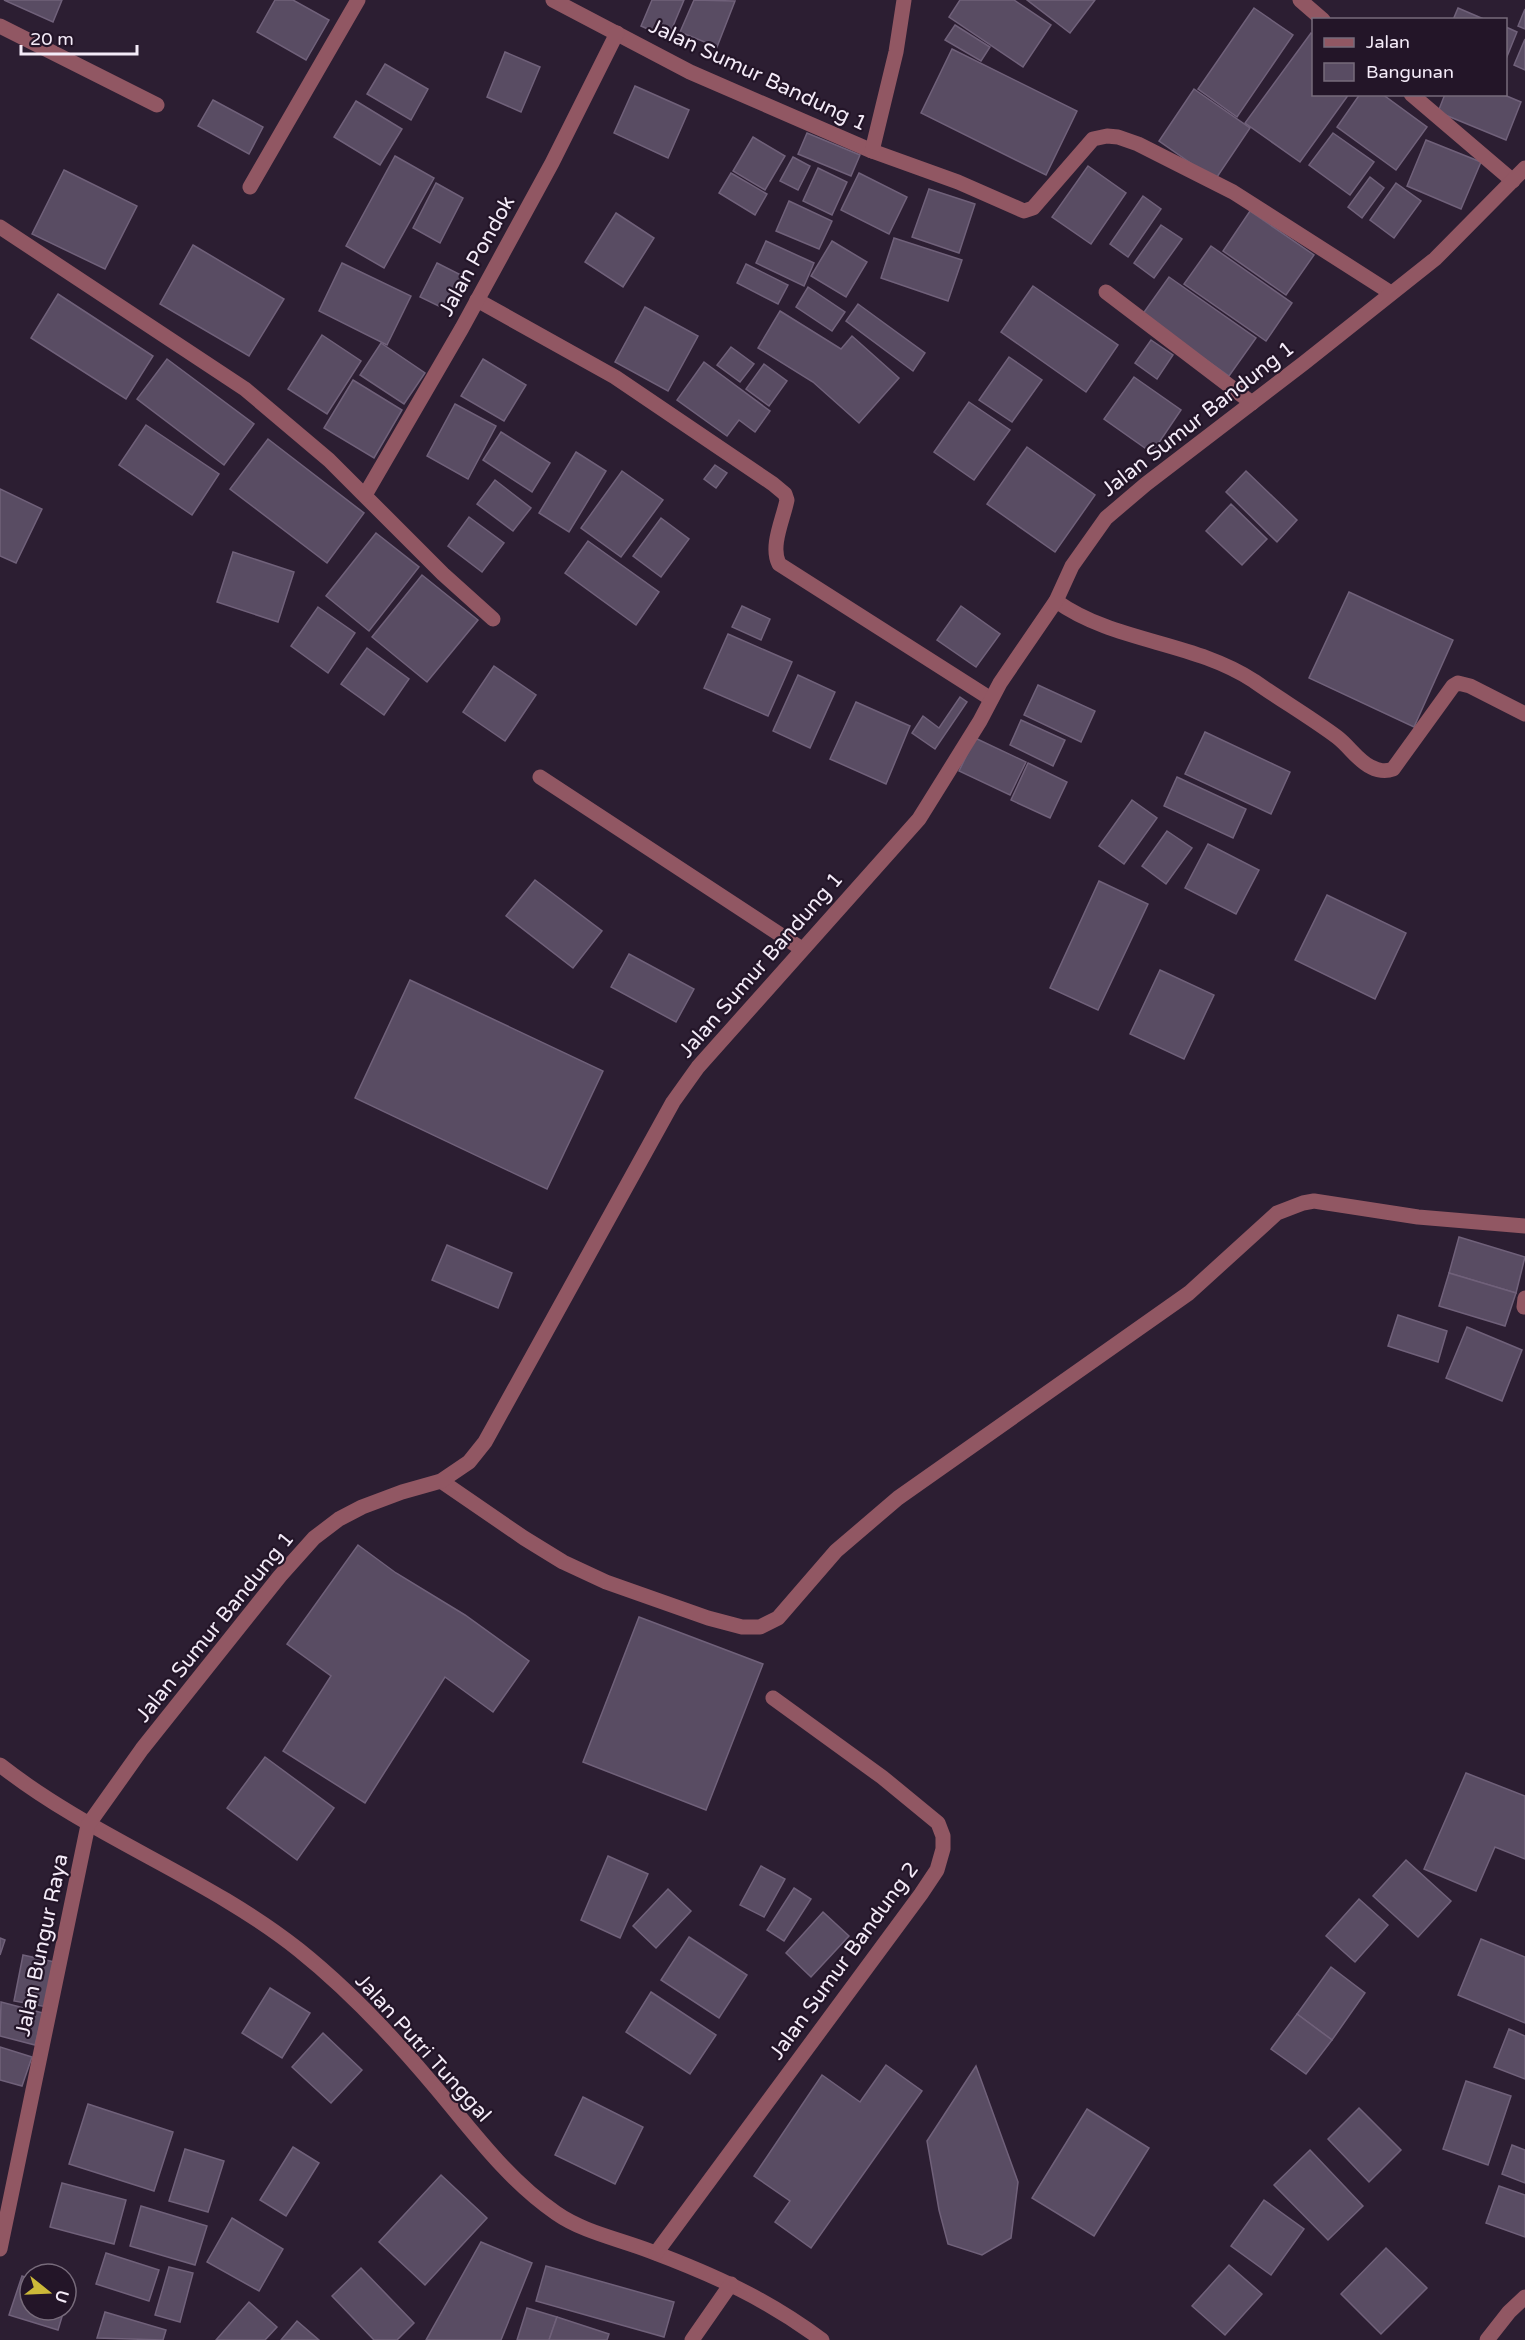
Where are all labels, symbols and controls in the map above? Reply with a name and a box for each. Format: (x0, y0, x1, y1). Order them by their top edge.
street label: Jalan Sumur Bandung 1 (645, 13, 871, 137)
scale bar (21, 18, 136, 56)
legend (1312, 18, 1507, 96)
text: 20 m (30, 28, 74, 50)
text: Jalan (1366, 31, 1410, 53)
text: Bangunan (1366, 61, 1454, 83)
street label: Jalan Pondok (434, 191, 520, 321)
street label: Jalan Sumur Bandung 1 (1097, 336, 1299, 502)
street label: Jalan Sumur Bandung 1 (674, 867, 848, 1063)
street label: Jalan Sumur Bandung 1 (130, 1527, 300, 1727)
street label: Jalan Bungur Raya (10, 1851, 74, 2039)
street label: Jalan Sumur Bandung 2 (764, 1857, 924, 2065)
street label: Jalan Putri Tunggal (350, 1969, 496, 2127)
north arrow (18, 2262, 78, 2322)
text: U (50, 2287, 73, 2305)

